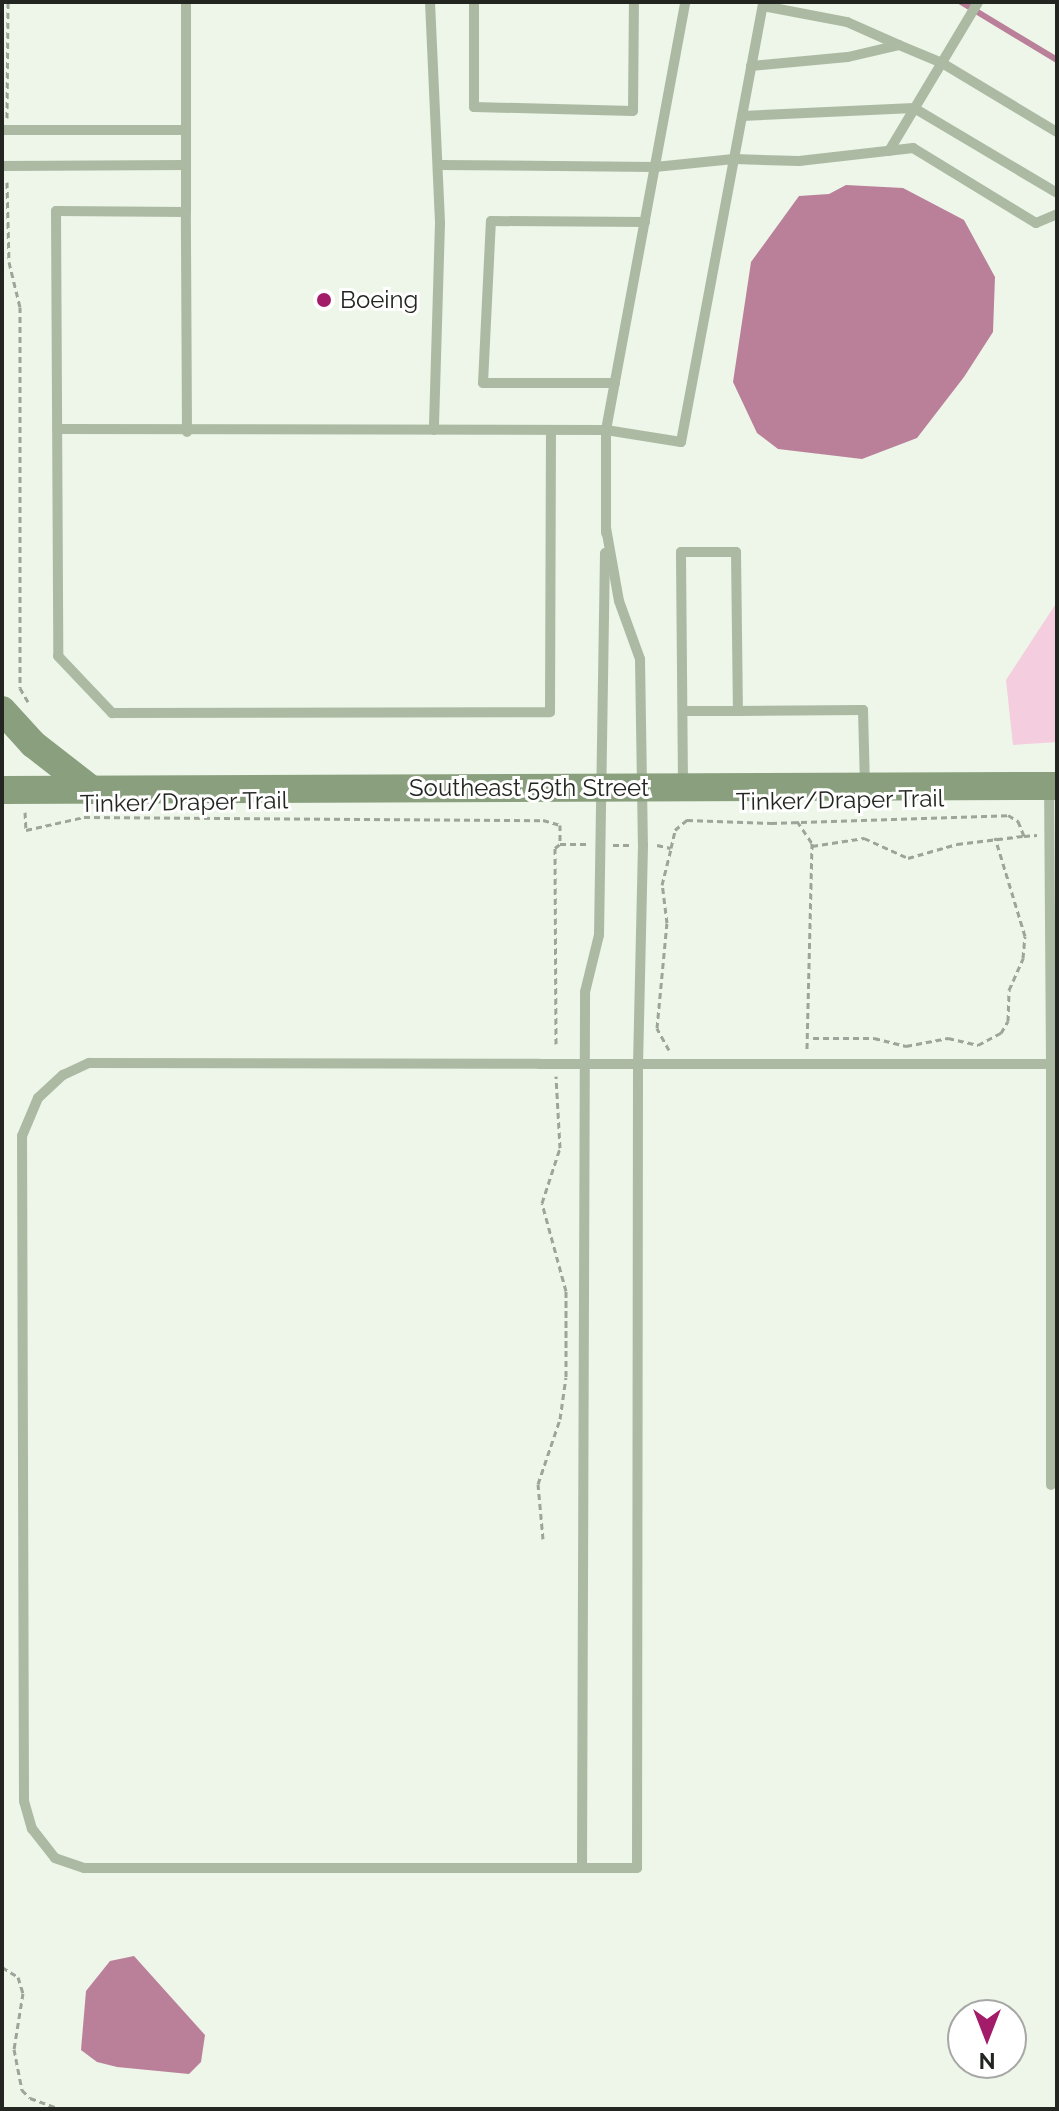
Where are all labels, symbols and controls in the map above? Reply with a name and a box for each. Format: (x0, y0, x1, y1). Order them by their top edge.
place label: Boeing (340, 286, 418, 314)
marker: Boeing (315, 291, 333, 309)
street label: Southeast 59th Street (409, 774, 649, 802)
street label: Tinker/Draper Trail (735, 784, 945, 816)
street label: Tinker/Draper Trail (79, 786, 289, 818)
north arrow (947, 1999, 1027, 2079)
text: N (979, 2048, 995, 2074)

